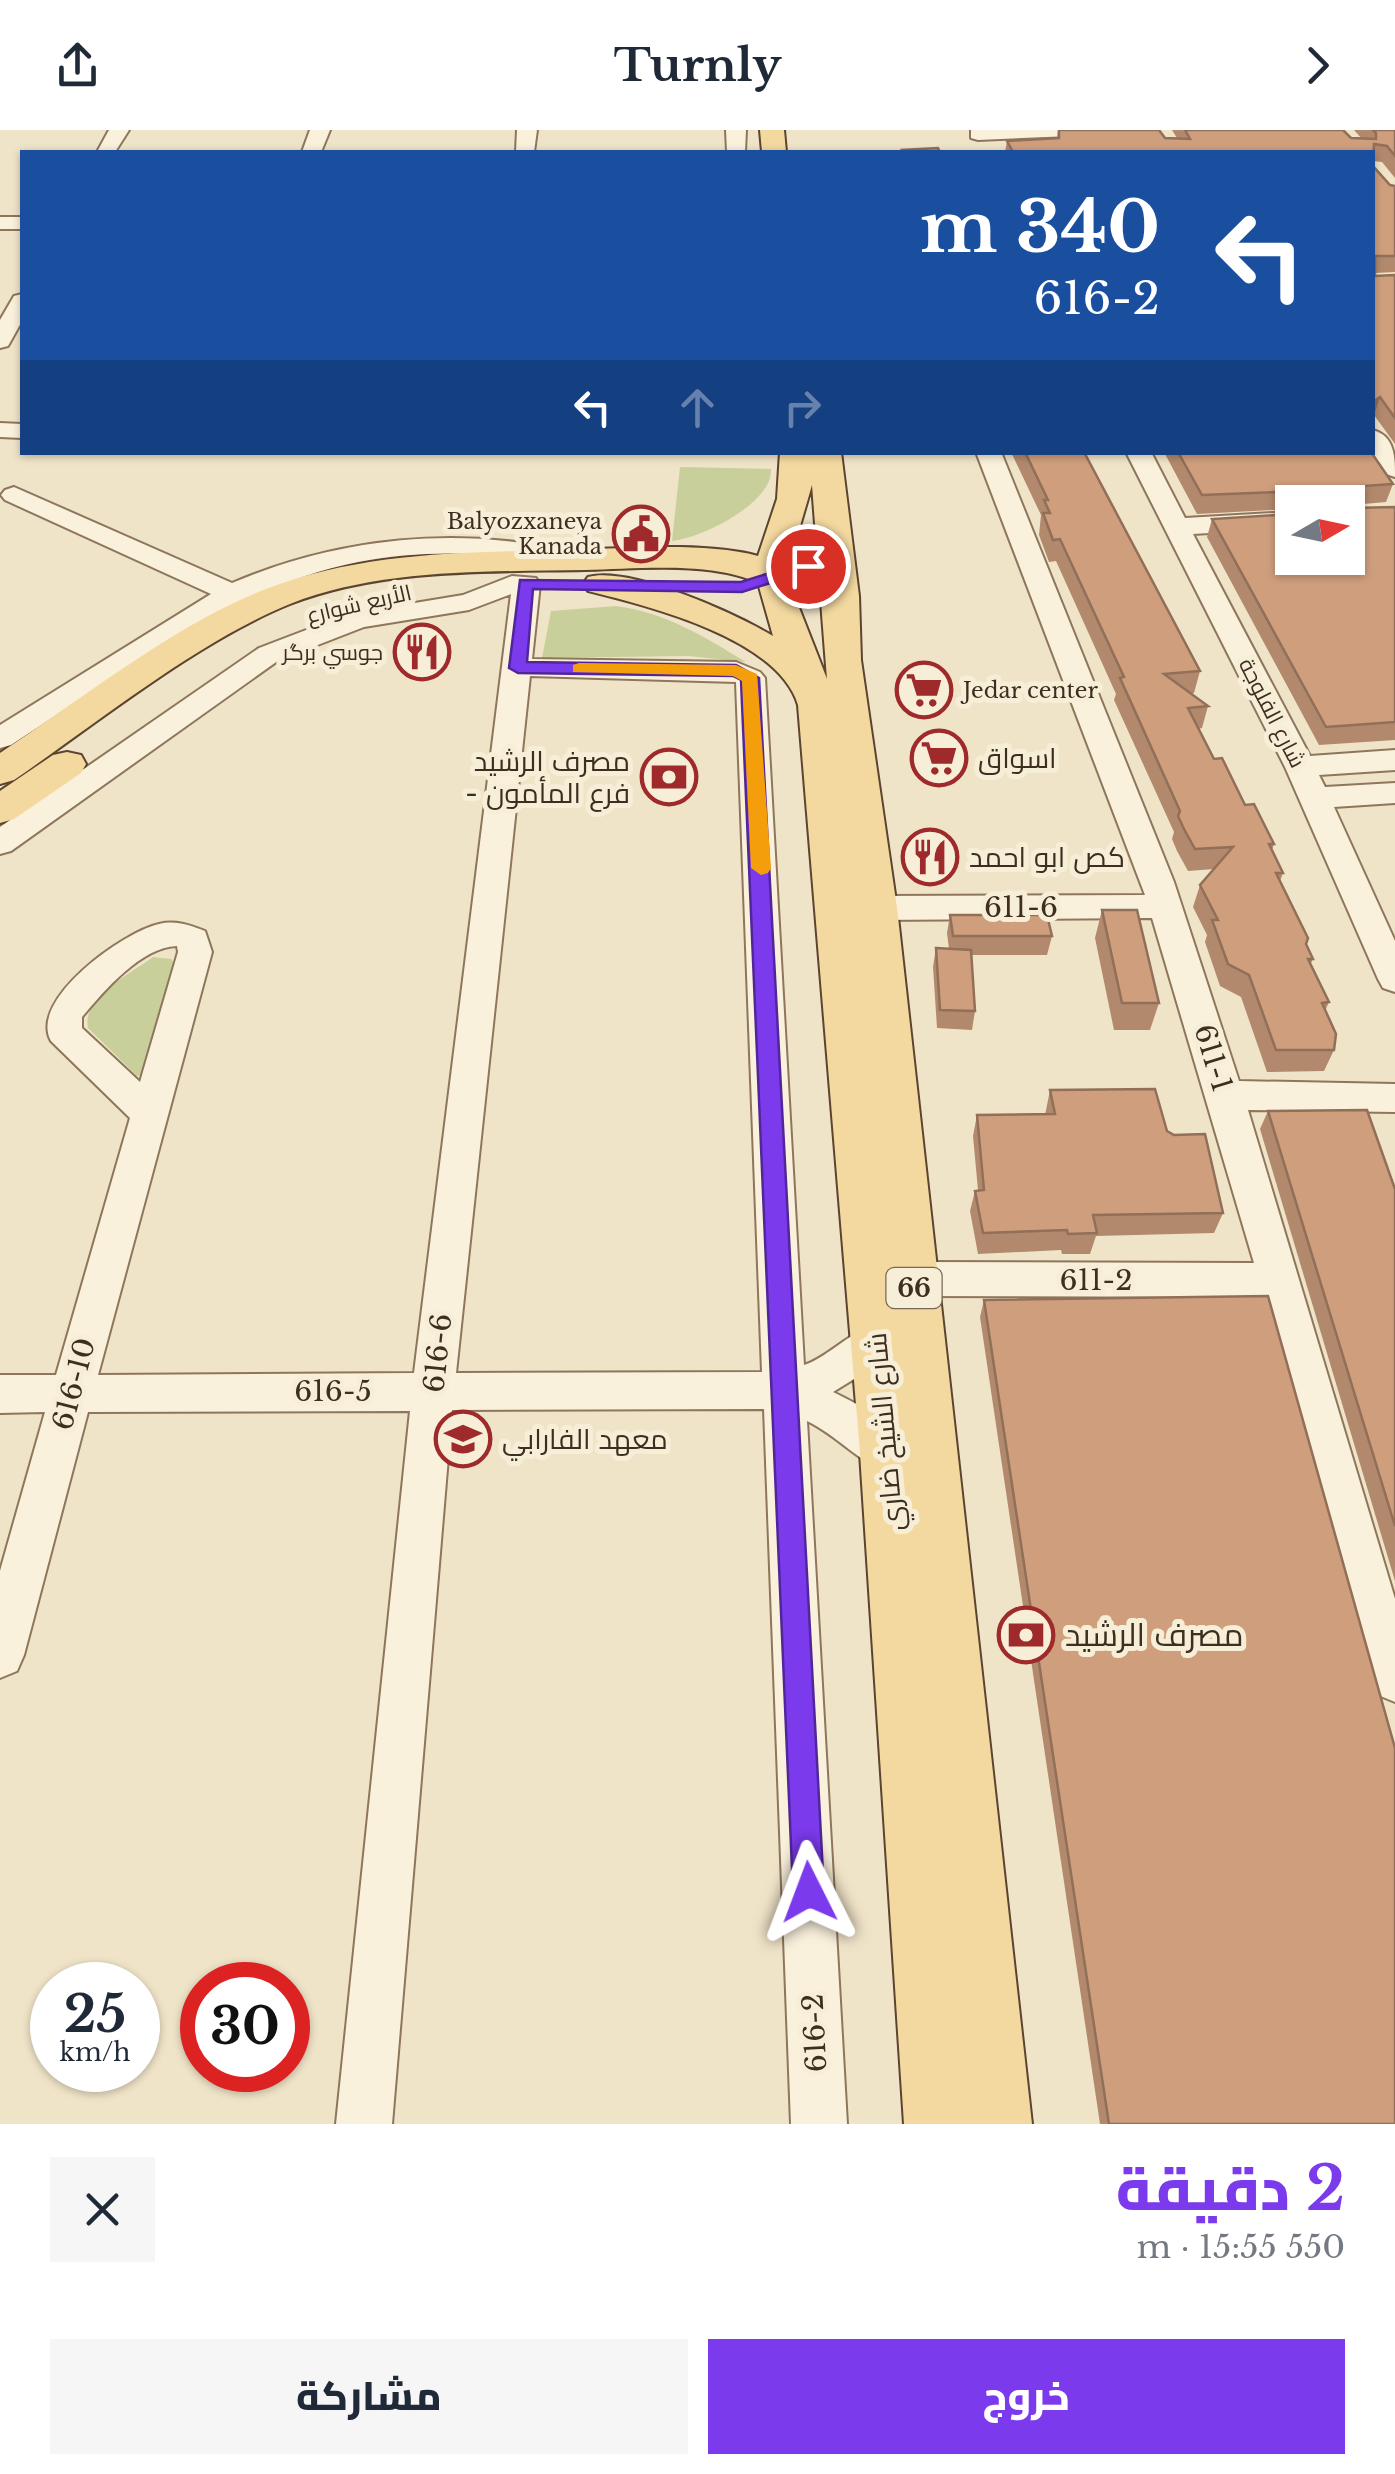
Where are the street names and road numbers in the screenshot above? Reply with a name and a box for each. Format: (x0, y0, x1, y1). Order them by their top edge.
street label: الأربع شوارع (304, 579, 414, 630)
street label: شارع الفلوجة (1232, 654, 1311, 773)
street label: 611-6 (984, 890, 1058, 925)
street label: 611-1 (1186, 1020, 1240, 1096)
street label: 611-2 (1059, 1263, 1133, 1298)
road number: 66 (886, 1268, 942, 1308)
street label: 616-6 (416, 1312, 460, 1394)
street label: شارع الشيخ ضاري (859, 1331, 915, 1533)
street label: 616-10 (45, 1334, 103, 1434)
street label: 616-5 (294, 1374, 372, 1409)
street label: 616-2 (795, 1993, 835, 2073)

